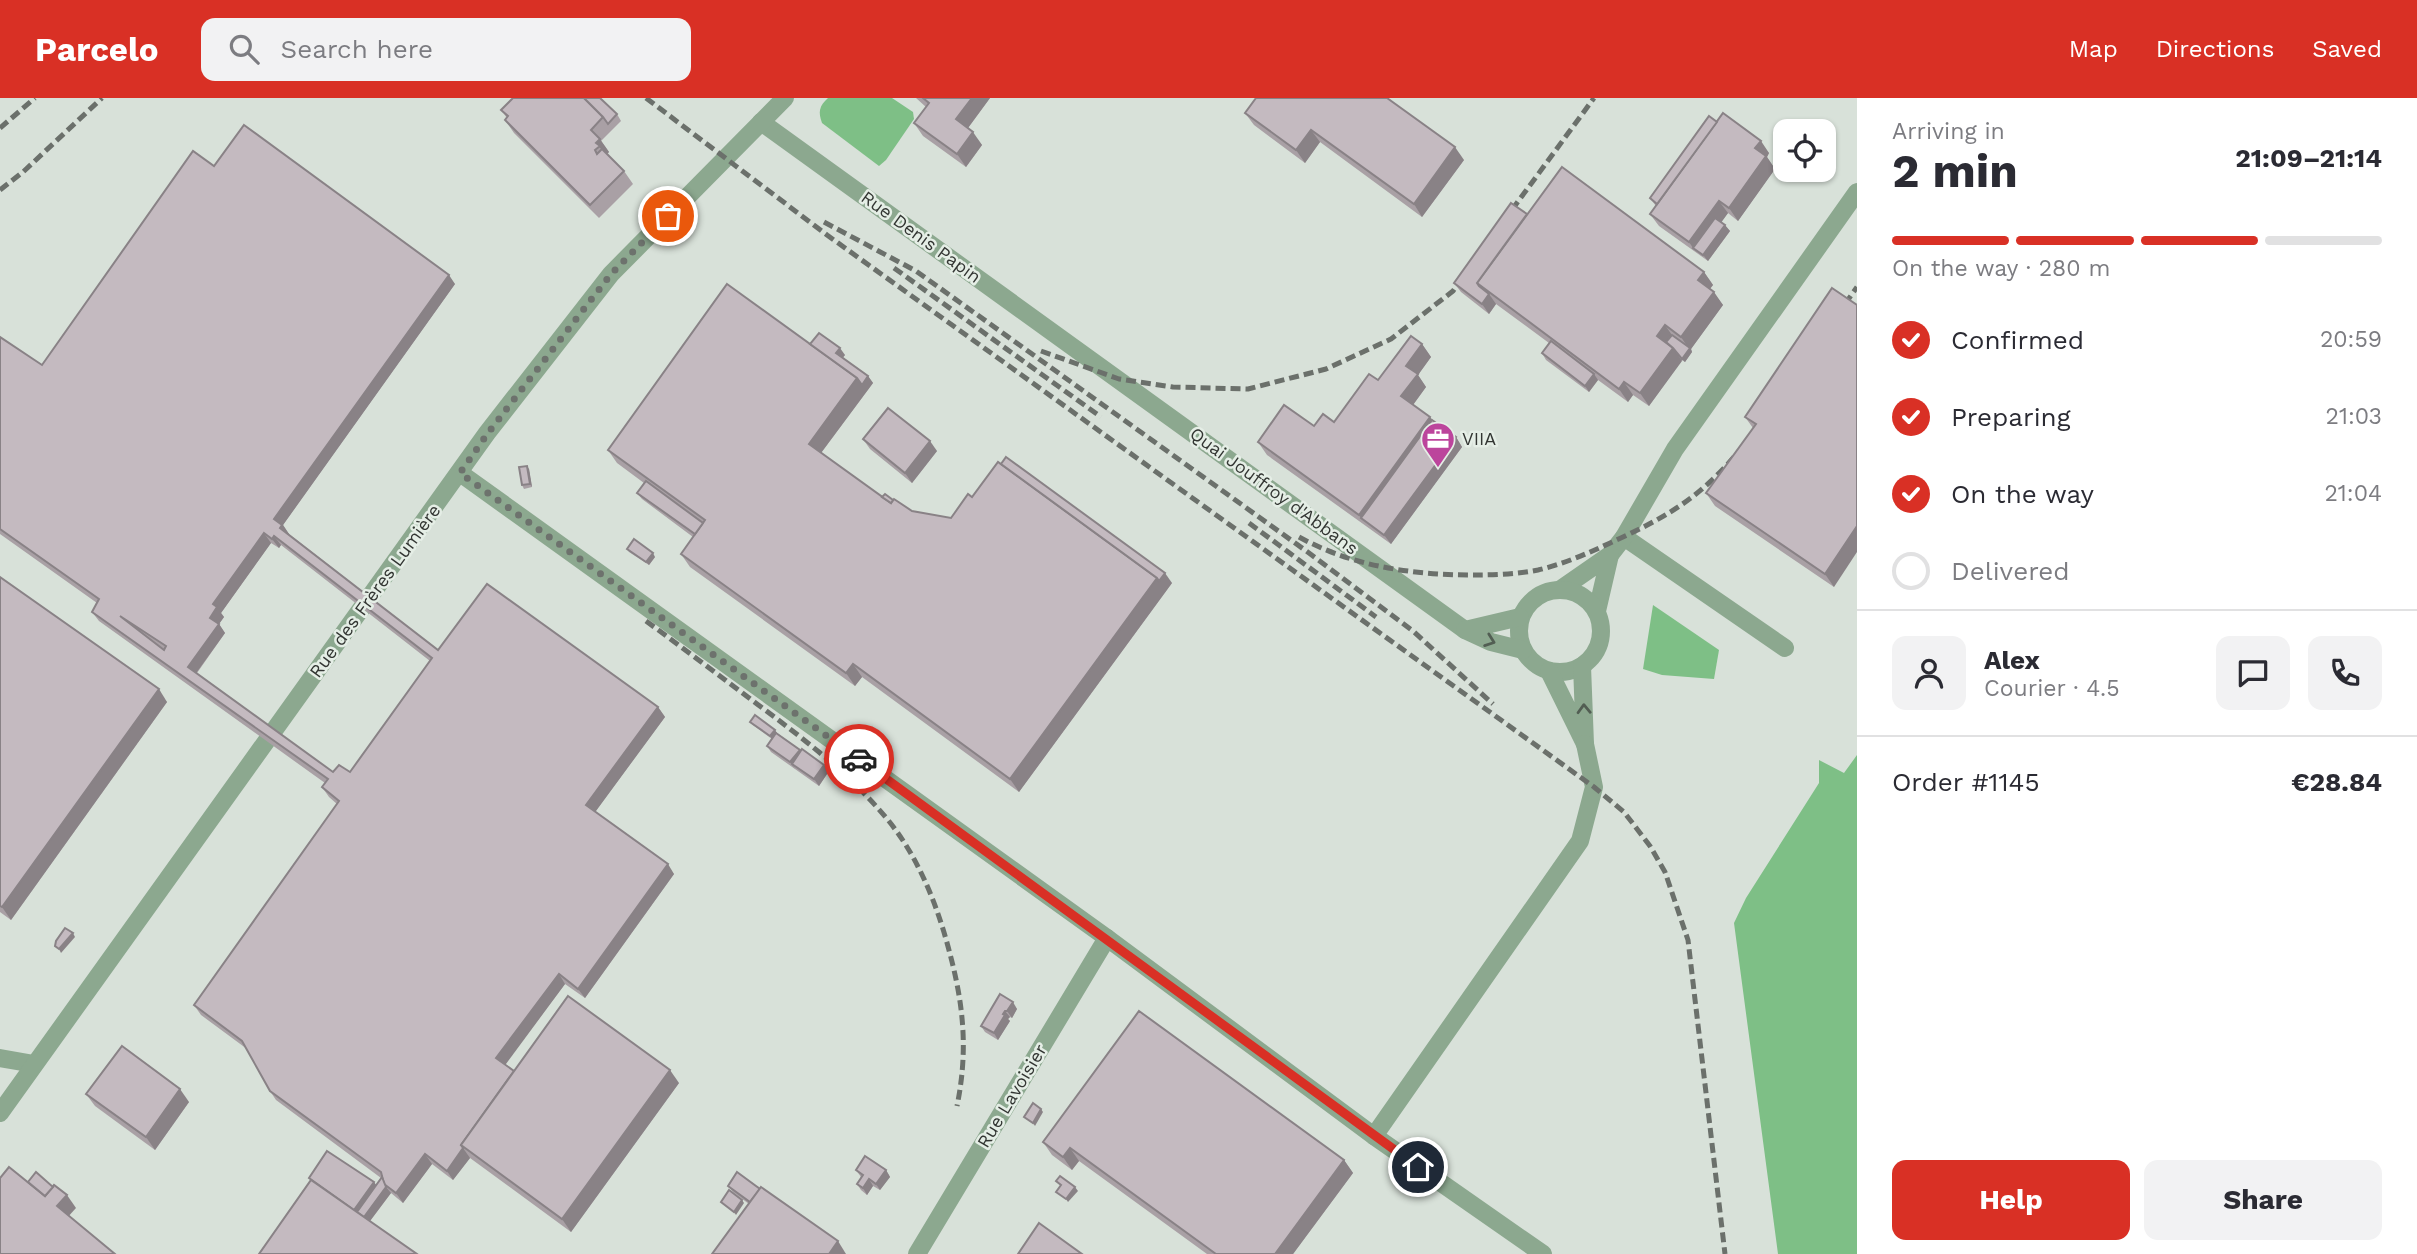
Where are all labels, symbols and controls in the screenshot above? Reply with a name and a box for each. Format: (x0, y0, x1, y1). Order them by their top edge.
search box (201, 18, 691, 81)
text: Parcelo (35, 30, 159, 69)
icon: search (225, 30, 263, 68)
text: Search here (281, 34, 433, 64)
text: Map (2069, 35, 2118, 63)
text: Directions (2156, 35, 2274, 63)
text: Saved (2312, 35, 2382, 63)
text: Arriving in (1892, 118, 2005, 145)
map controls (1773, 119, 1836, 182)
button: locate (1773, 119, 1836, 182)
text: 21:09–21:14 (2235, 143, 2382, 173)
text: 2 min (1892, 144, 2018, 198)
pin (638, 186, 698, 246)
street label: Rue Denis Papin (857, 186, 985, 287)
icon: bag (649, 197, 687, 235)
text: On the way · 280 m (1892, 255, 2110, 282)
icon: check (1892, 321, 1930, 359)
text: Confirmed (1951, 325, 2084, 355)
text: 20:59 (2320, 326, 2382, 353)
icon: check (1892, 398, 1930, 436)
text: Preparing (1951, 402, 2071, 432)
text: 21:03 (2326, 403, 2382, 430)
office icon: VIIA (1419, 420, 1457, 469)
street label: Quai Jouffroy d'Abbans (1186, 422, 1363, 559)
place label: VIIA (1462, 428, 1496, 449)
icon: check (1892, 475, 1930, 513)
text: On the way (1951, 479, 2094, 509)
text: 21:04 (2324, 480, 2382, 507)
street label: Rue des Frères Lumière (305, 500, 444, 681)
text: Delivered (1951, 556, 2070, 586)
one-way arrow (1484, 632, 1496, 646)
button: person (1892, 636, 1966, 710)
button: chat (2216, 636, 2290, 710)
button: phone (2308, 636, 2382, 710)
text: Alex (1984, 645, 2040, 675)
text: Courier · 4.5 (1984, 675, 2120, 702)
one-way arrow (1576, 703, 1591, 714)
courier (824, 724, 894, 794)
icon: car (840, 740, 878, 778)
text: Order #1145 (1892, 767, 2040, 797)
text: €28.84 (2291, 767, 2382, 797)
street label: Rue Lavoisier (972, 1040, 1051, 1151)
pin (1388, 1137, 1448, 1197)
icon: home (1399, 1148, 1437, 1186)
button: Help (1892, 1160, 2130, 1240)
button: Share (2144, 1160, 2382, 1240)

